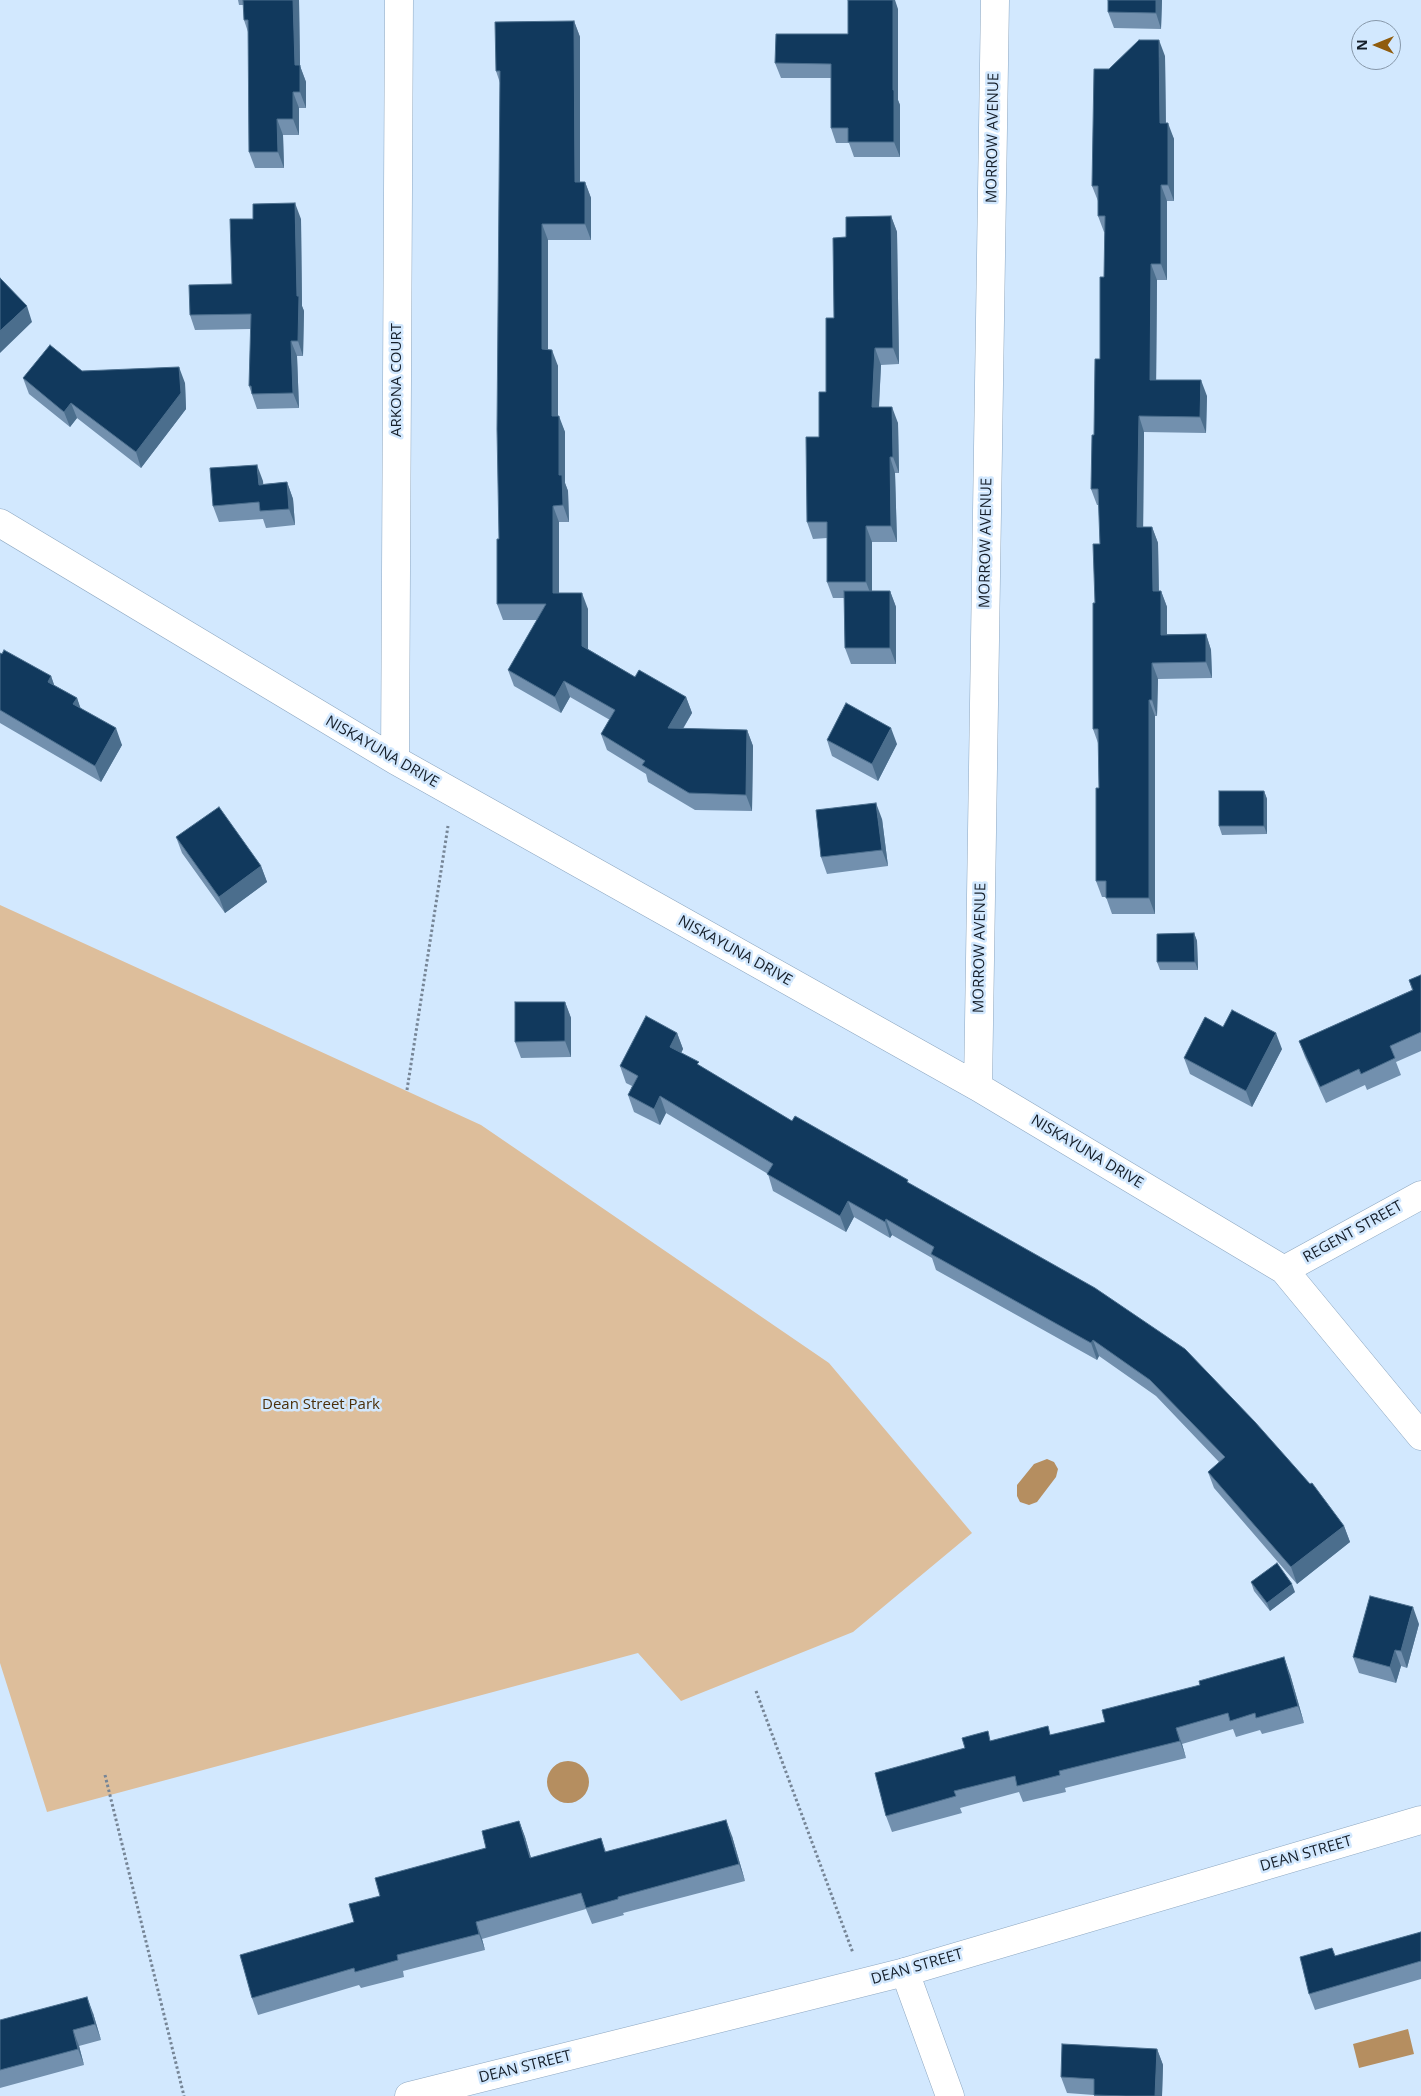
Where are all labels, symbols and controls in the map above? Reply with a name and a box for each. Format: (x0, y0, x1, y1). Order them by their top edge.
north arrow (1351, 20, 1401, 70)
text: N (1352, 39, 1371, 51)
street label: MORROW AVENUE (983, 73, 1003, 203)
street label: ARKONA COURT (388, 323, 406, 437)
street label: MORROW AVENUE (976, 478, 996, 608)
street label: NISKAYUNA DRIVE (322, 712, 442, 792)
street label: MORROW AVENUE (970, 883, 990, 1013)
street label: NISKAYUNA DRIVE (675, 912, 795, 990)
street label: NISKAYUNA DRIVE (1028, 1111, 1146, 1193)
street label: REGENT STREET (1300, 1197, 1406, 1267)
park label: Dean Street Park (262, 1396, 380, 1414)
street label: DEAN STREET (1258, 1832, 1354, 1876)
street label: DEAN STREET (869, 1945, 965, 1989)
street label: DEAN STREET (477, 2047, 573, 2087)

